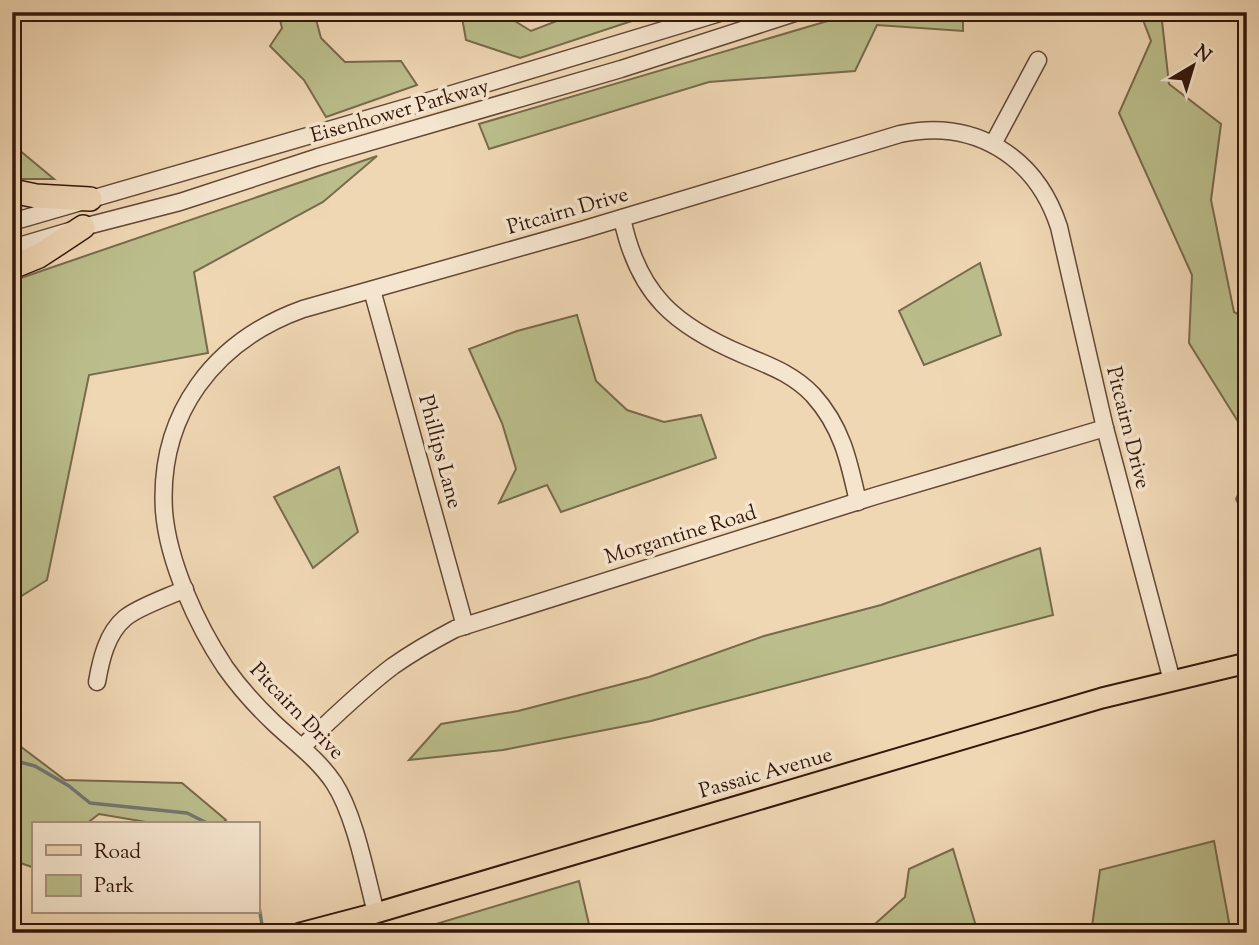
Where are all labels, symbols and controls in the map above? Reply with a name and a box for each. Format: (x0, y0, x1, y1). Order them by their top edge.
north arrow (1158, 32, 1228, 102)
text: N (1188, 39, 1216, 70)
street label: Eisenhower Parkway (307, 72, 493, 152)
street label: Pitcairn Drive (504, 180, 632, 244)
street label: Pitcairn Drive (1097, 364, 1157, 492)
street label: Phillips Lane (409, 392, 469, 512)
street label: Morgantine Road (601, 499, 761, 573)
street label: Pitcairn Drive (242, 657, 350, 767)
street label: Passaic Avenue (696, 741, 836, 807)
legend (32, 822, 259, 914)
text: Road (94, 838, 141, 868)
text: Park (94, 872, 135, 902)

